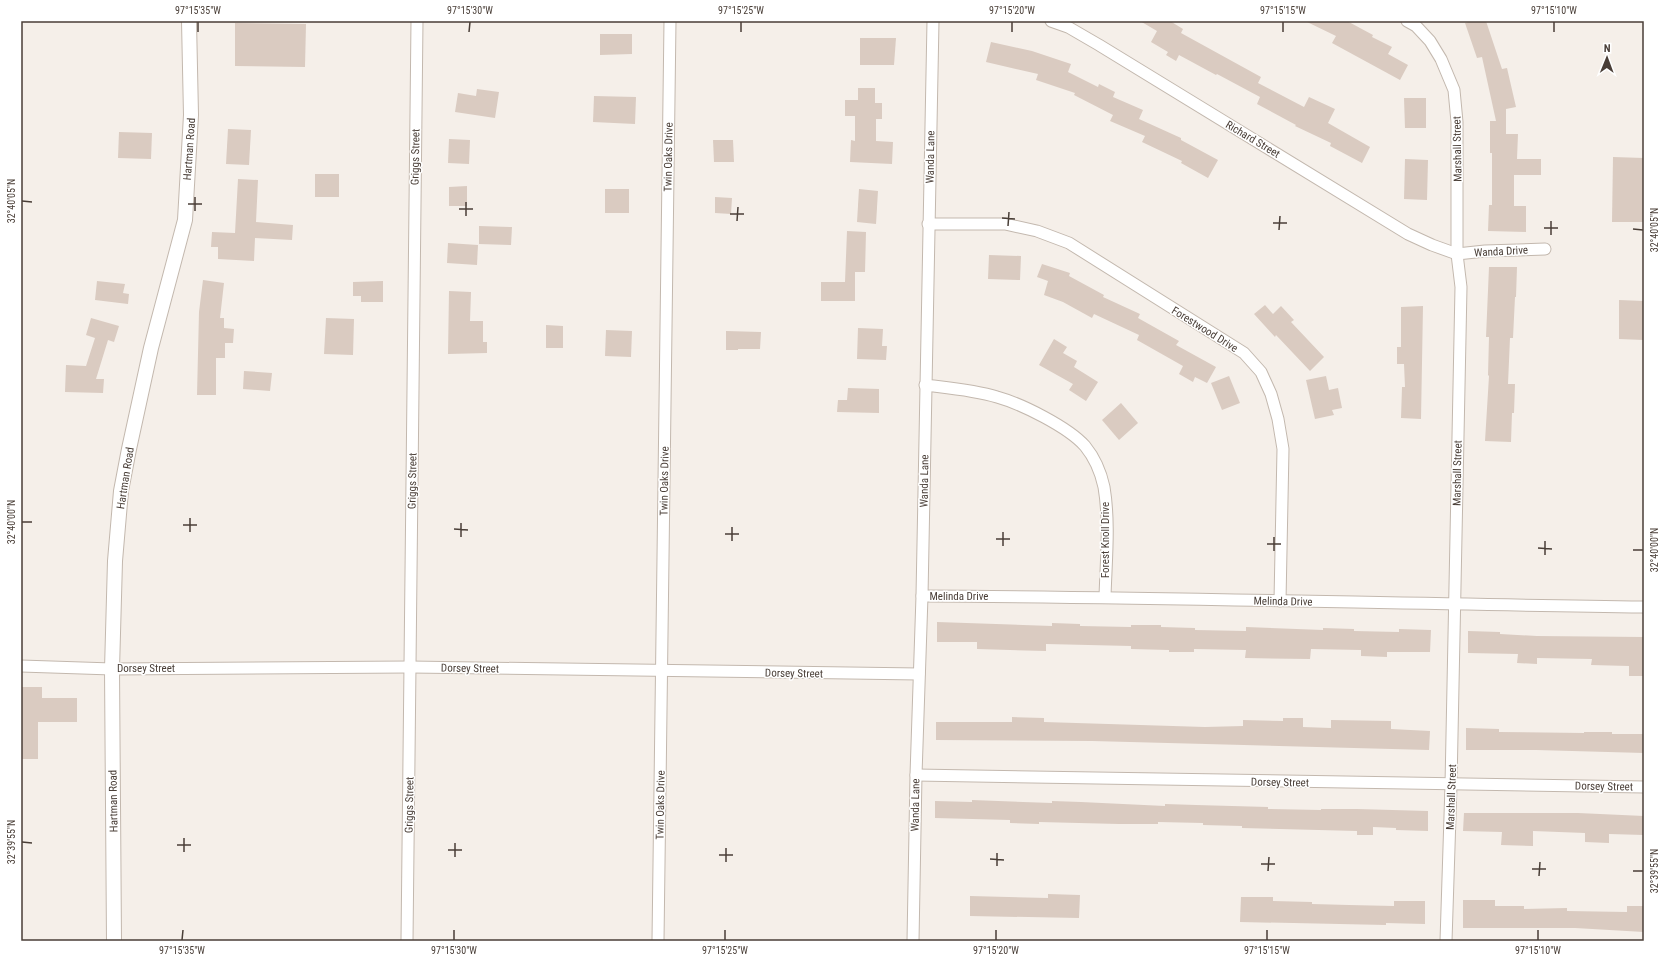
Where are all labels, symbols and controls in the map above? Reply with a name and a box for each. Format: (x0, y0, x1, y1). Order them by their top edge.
text: 97°15'35"W (175, 5, 221, 16)
text: 97°15'30"W (447, 5, 493, 16)
text: 97°15'25"W (718, 5, 764, 16)
text: 97°15'20"W (989, 5, 1035, 16)
text: 97°15'15"W (1260, 5, 1306, 16)
text: 97°15'10"W (1531, 5, 1577, 16)
north arrow (1587, 38, 1627, 78)
text: N (1604, 42, 1611, 55)
street label: Marshall Street (1450, 116, 1465, 182)
street label: Hartman Road (181, 117, 198, 181)
street label: Richard Street (1223, 118, 1282, 161)
street label: Twin Oaks Drive (661, 122, 676, 192)
street label: Griggs Street (409, 129, 422, 185)
street label: Wanda Lane (924, 130, 937, 184)
text: 32°40'05"N (6, 179, 17, 223)
text: 32°40'05"N (1649, 208, 1660, 252)
street label: Wanda Drive (1474, 244, 1528, 259)
street label: Forestwood Drive (1169, 304, 1240, 355)
street label: Marshall Street (1450, 440, 1465, 506)
street label: Hartman Road (114, 446, 137, 510)
street label: Twin Oaks Drive (657, 446, 672, 516)
street label: Griggs Street (406, 453, 419, 509)
street label: Wanda Lane (918, 454, 931, 508)
text: 32°40'00"N (6, 500, 17, 544)
street label: Forest Knoll Drive (1099, 502, 1112, 578)
text: 32°40'00"N (1649, 528, 1660, 572)
street label: Melinda Drive (929, 590, 989, 603)
street label: Melinda Drive (1253, 594, 1313, 609)
street label: Dorsey Street (441, 661, 499, 676)
street label: Dorsey Street (117, 662, 175, 675)
street label: Dorsey Street (765, 666, 823, 681)
street label: Marshall Street (1444, 764, 1459, 830)
street label: Hartman Road (106, 770, 121, 832)
street label: Twin Oaks Drive (653, 770, 668, 840)
street label: Dorsey Street (1251, 775, 1309, 790)
street label: Griggs Street (403, 777, 416, 833)
street label: Wanda Lane (909, 778, 922, 832)
street label: Dorsey Street (1575, 779, 1633, 794)
text: 32°39'55"N (6, 820, 17, 864)
text: 32°39'55"N (1649, 849, 1660, 893)
text: 97°15'35"W (159, 945, 205, 956)
text: 97°15'30"W (431, 945, 477, 956)
text: 97°15'25"W (702, 945, 748, 956)
text: 97°15'20"W (973, 945, 1019, 956)
text: 97°15'15"W (1244, 945, 1290, 956)
text: 97°15'10"W (1515, 945, 1561, 956)

